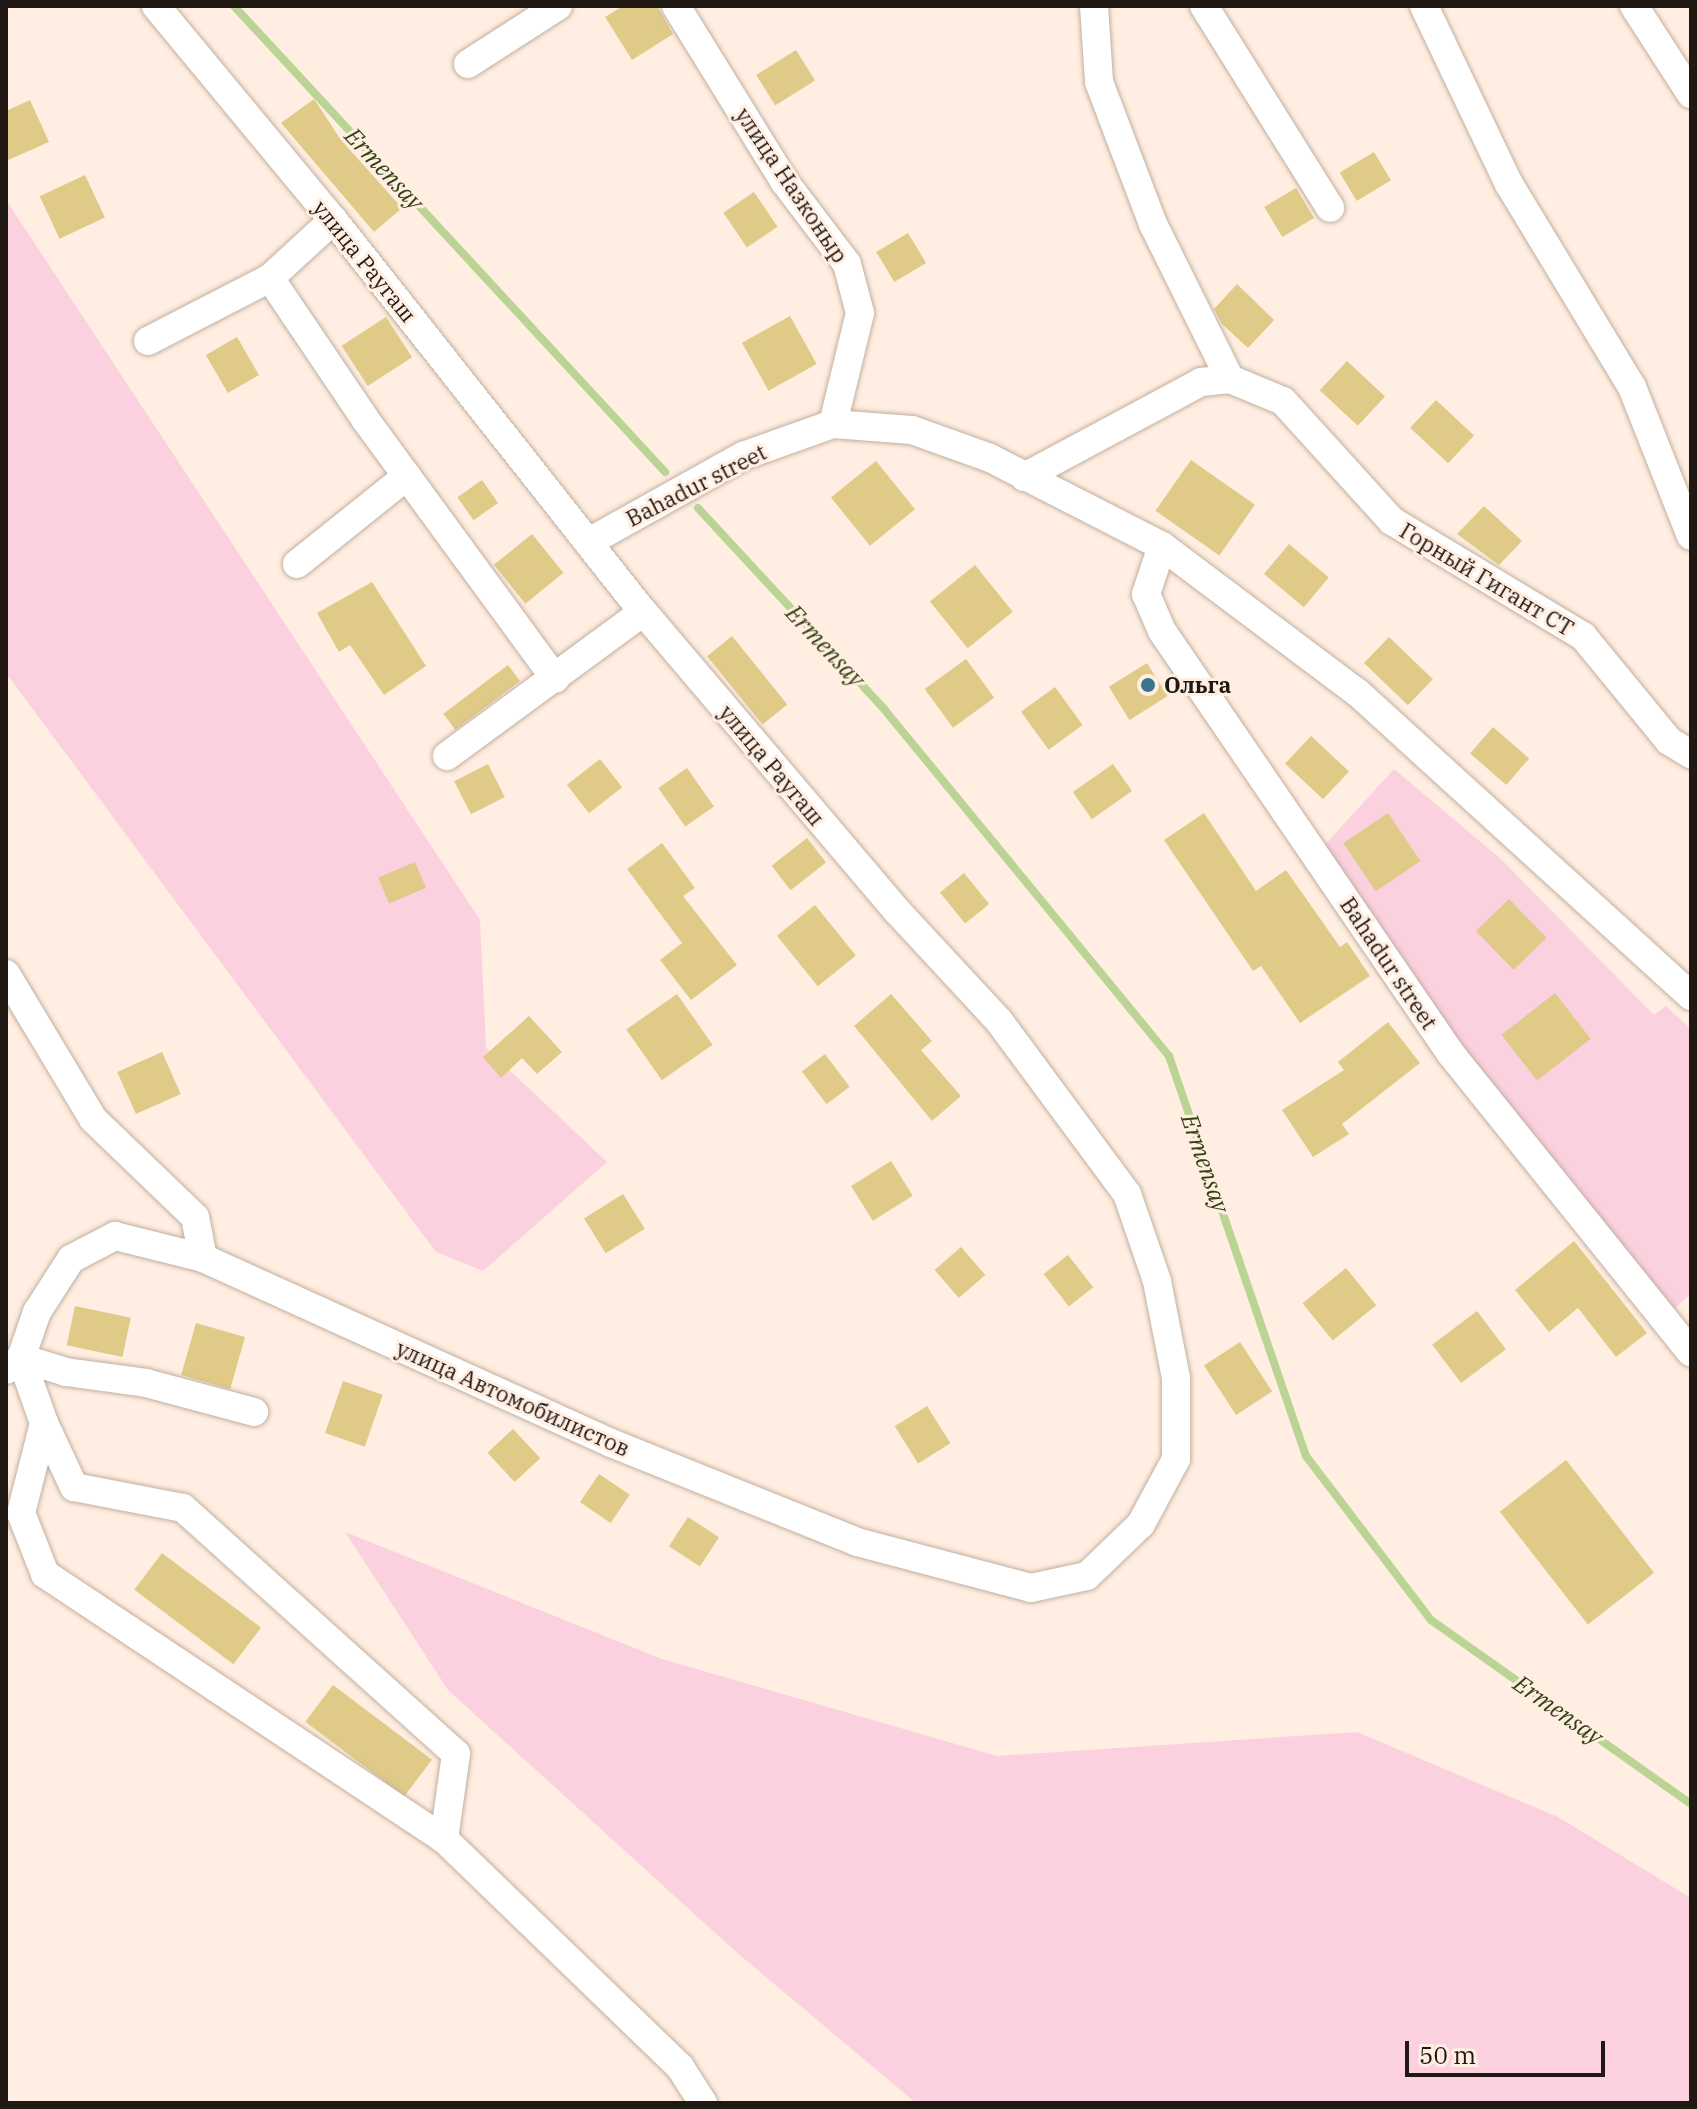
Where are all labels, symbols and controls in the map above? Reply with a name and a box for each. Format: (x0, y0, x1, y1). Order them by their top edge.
street label: улица Назконыр (730, 102, 854, 268)
water label: Ermensay (339, 122, 429, 216)
street label: улица Раугаш (308, 195, 422, 327)
street label: Bahadur street (621, 438, 771, 532)
street label: Горный Гигант СТ (1395, 517, 1579, 641)
water label: Ermensay (780, 599, 870, 693)
place label: Ольга (1164, 672, 1231, 698)
marker: Ольга (1139, 676, 1157, 694)
street label: улица Раугаш (714, 699, 830, 831)
street label: Bahadur street (1335, 892, 1443, 1034)
water label: Ermensay (1175, 1110, 1235, 1216)
street label: улица Автомобилистов (392, 1335, 634, 1461)
water label: Ermensay (1508, 1669, 1608, 1751)
scale bar (1409, 2025, 1609, 2075)
text: 50 m (1419, 2039, 1476, 2071)

